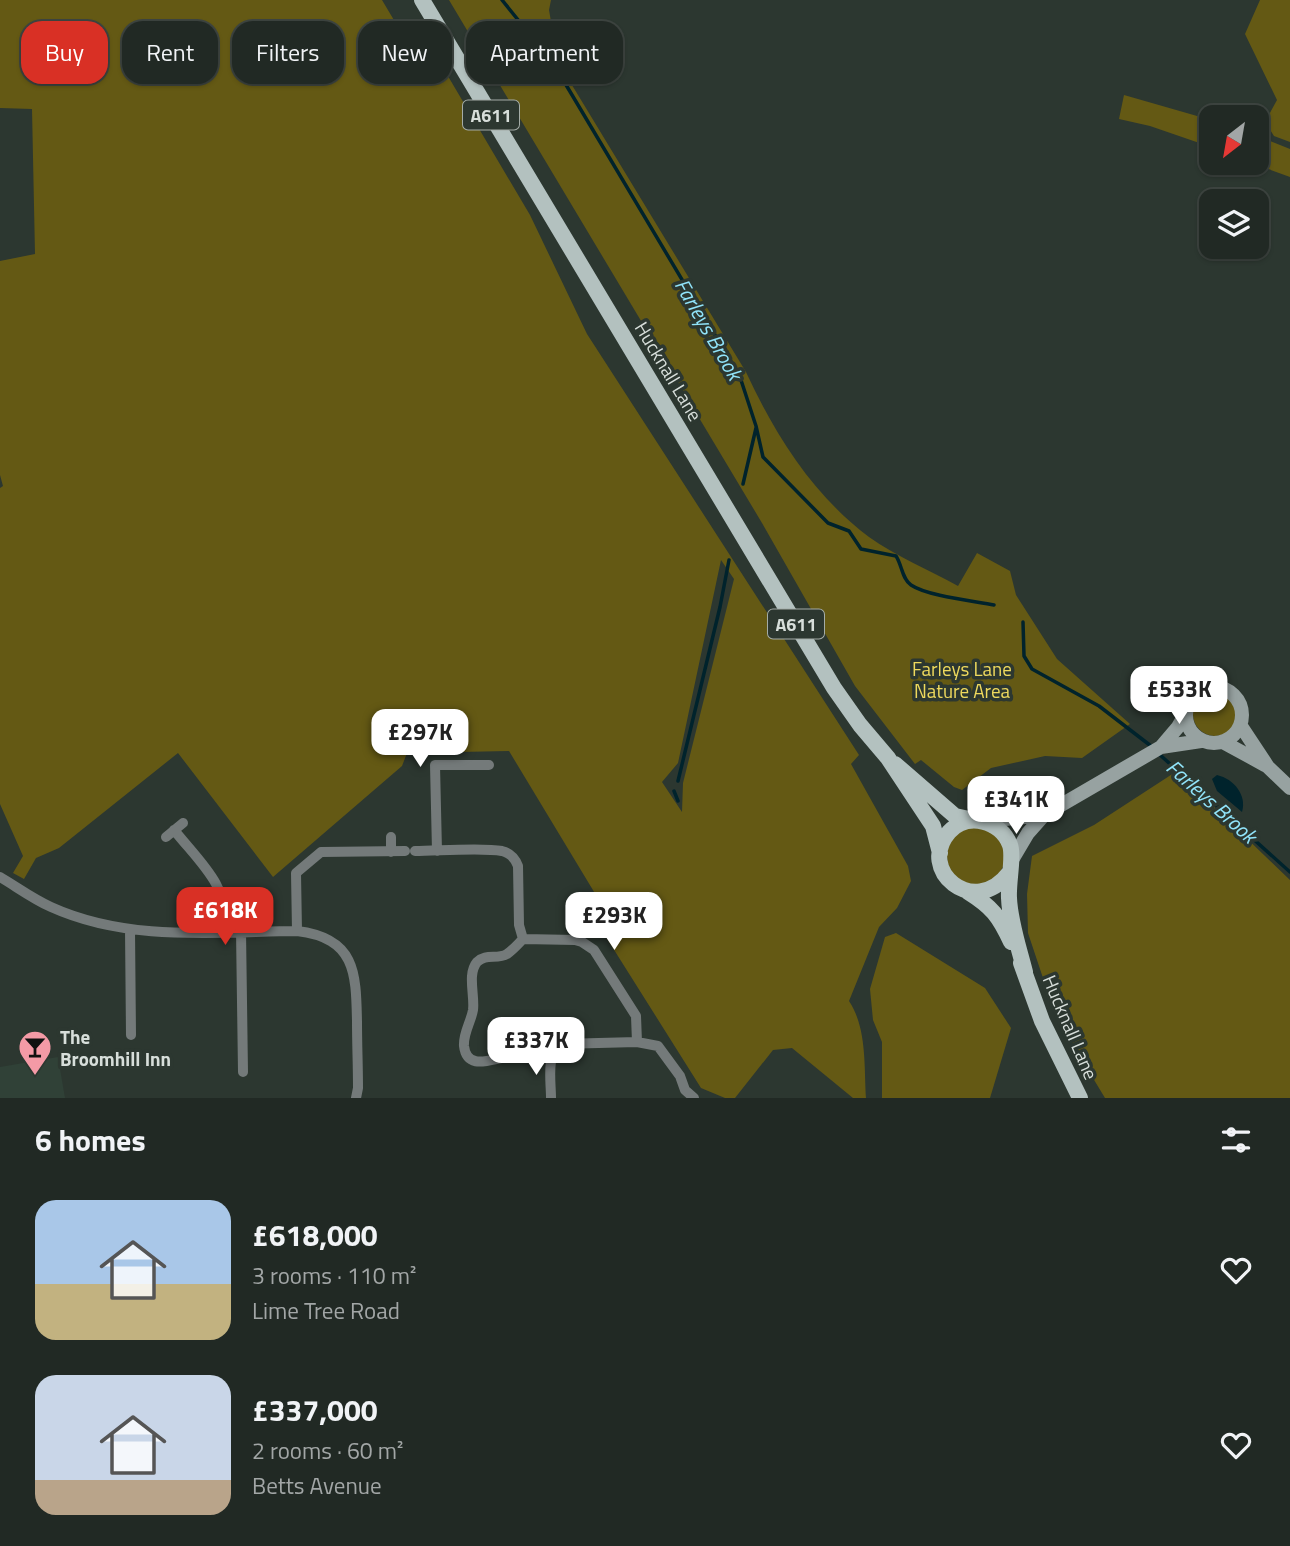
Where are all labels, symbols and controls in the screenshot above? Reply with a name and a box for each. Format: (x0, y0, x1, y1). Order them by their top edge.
chip: Buy (21, 21, 108, 84)
chip: Rent (122, 21, 218, 84)
chip: Filters (232, 21, 344, 84)
chip: New (358, 21, 452, 84)
chip: Apartment (466, 21, 623, 84)
road number: A611 (463, 100, 519, 130)
north arrow (1199, 105, 1269, 175)
map controls (1199, 105, 1269, 259)
button: layers (1199, 189, 1269, 259)
water label: Farleys Brook (667, 272, 752, 388)
street label: Hucknall Lane (628, 316, 710, 426)
road number: A611 (768, 610, 824, 638)
park label: Farleys Lane Nature Area (912, 654, 1012, 705)
pin: £533K (1130, 666, 1228, 726)
text: £533K (1146, 671, 1212, 706)
pin: £297K (371, 710, 469, 769)
text: £297K (387, 714, 453, 749)
water label: Farleys Brook (1159, 751, 1267, 852)
pin: £341K (967, 776, 1065, 836)
text: £341K (983, 781, 1049, 816)
pin: £618K (176, 888, 274, 947)
text: £618K (192, 892, 258, 927)
pin: £293K (565, 892, 663, 952)
text: £293K (581, 897, 647, 932)
street label: Hucknall Lane (1036, 970, 1106, 1084)
pin: £337K (487, 1018, 585, 1077)
place label: The Broomhill Inn (60, 1022, 171, 1073)
text: £337K (503, 1022, 569, 1057)
bar icon: The Broomhill Inn (16, 1028, 54, 1077)
text: 6 homes (35, 1117, 146, 1163)
icon: filters (1217, 1121, 1255, 1159)
text: £618,000 (252, 1212, 378, 1258)
icon: home (91, 1228, 175, 1312)
icon: heart (1217, 1251, 1255, 1289)
text: 3 rooms · 110 m² (252, 1258, 416, 1293)
text: Lime Tree Road (252, 1293, 400, 1328)
text: £337,000 (252, 1387, 378, 1433)
icon: home (91, 1403, 175, 1487)
icon: heart (1217, 1426, 1255, 1464)
text: 2 rooms · 60 m² (252, 1433, 403, 1468)
text: Betts Avenue (252, 1468, 382, 1503)

